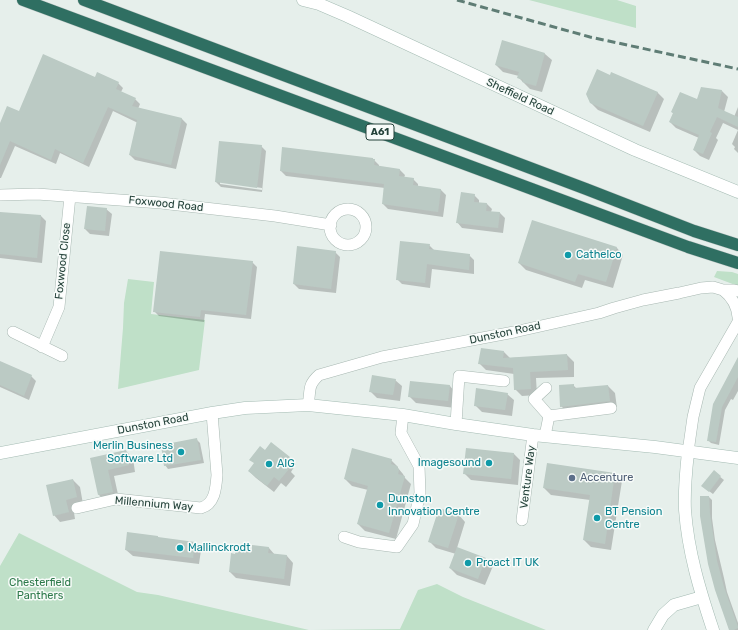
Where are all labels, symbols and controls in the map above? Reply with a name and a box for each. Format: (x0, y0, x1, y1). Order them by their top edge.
street label: Sheffield Road (484, 76, 556, 118)
road number: A61 (366, 124, 394, 140)
street label: Foxwood Road (128, 194, 204, 214)
street label: Foxwood Close (52, 222, 74, 300)
place label: Cathelco (576, 248, 622, 262)
marker: Cathelco (563, 250, 573, 260)
street label: Dunston Road (468, 319, 542, 347)
street label: Dunston Road (116, 411, 190, 437)
place label: Merlin Business Software Ltd (93, 439, 173, 465)
street label: Venture Way (518, 445, 538, 509)
marker: Merlin Business Software Ltd (176, 447, 186, 457)
place label: Imagesound (418, 456, 481, 470)
place label: AIG (277, 457, 295, 471)
marker: Imagesound (484, 458, 494, 468)
marker: AIG (264, 459, 274, 469)
place label: Accenture (580, 471, 633, 485)
marker: Accenture (567, 473, 577, 483)
place label: Dunston Innovation Centre (388, 492, 480, 518)
street label: Millennium Way (114, 494, 194, 514)
marker: Dunston Innovation Centre (375, 500, 385, 510)
place label: BT Pension Centre (605, 505, 662, 531)
marker: BT Pension Centre (592, 513, 602, 523)
place label: Mallinckrodt (188, 541, 250, 555)
marker: Mallinckrodt (175, 543, 185, 553)
place label: Proact IT UK (476, 556, 539, 570)
marker: Proact IT UK (463, 558, 473, 568)
park label: Chesterfield Panthers (9, 576, 71, 602)

